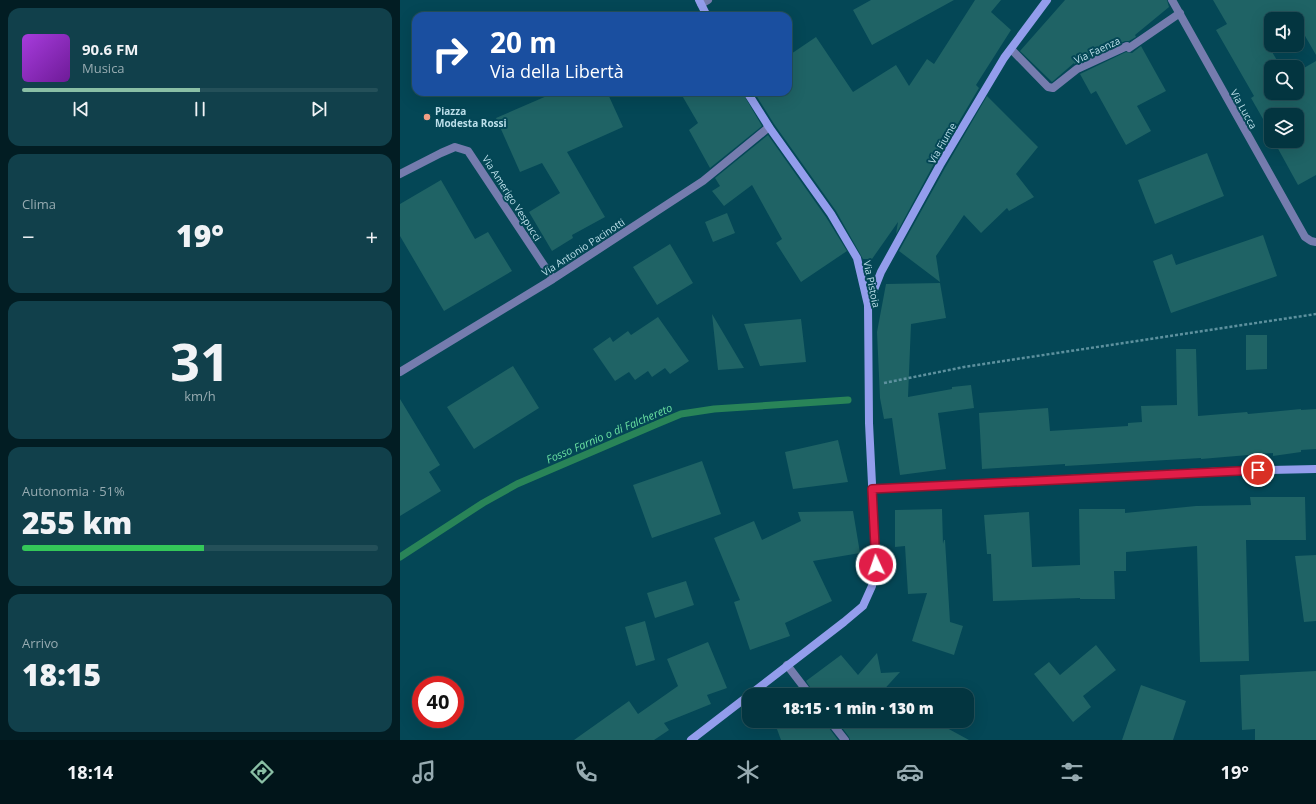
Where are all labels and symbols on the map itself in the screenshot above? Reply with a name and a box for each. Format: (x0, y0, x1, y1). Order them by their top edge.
street label: Via Faenza (1072, 33, 1122, 67)
street label: Via Lucca (1227, 87, 1261, 131)
place label: Piazza Modesta Rossi (435, 104, 507, 130)
marker: Piazza Modesta Rossi (422, 112, 432, 122)
street label: Via Fiume (925, 120, 960, 166)
street label: Via Amerigo Vespucci (479, 153, 545, 243)
street label: Via Antonio Pacinotti (539, 215, 627, 279)
street label: Via Pistoia (860, 259, 884, 309)
water label: Fosso Farnio o di Falchereto (544, 400, 674, 466)
pin (1241, 453, 1275, 487)
position arrow (855, 544, 897, 586)
speed limit sign: 40 (412, 676, 464, 728)

